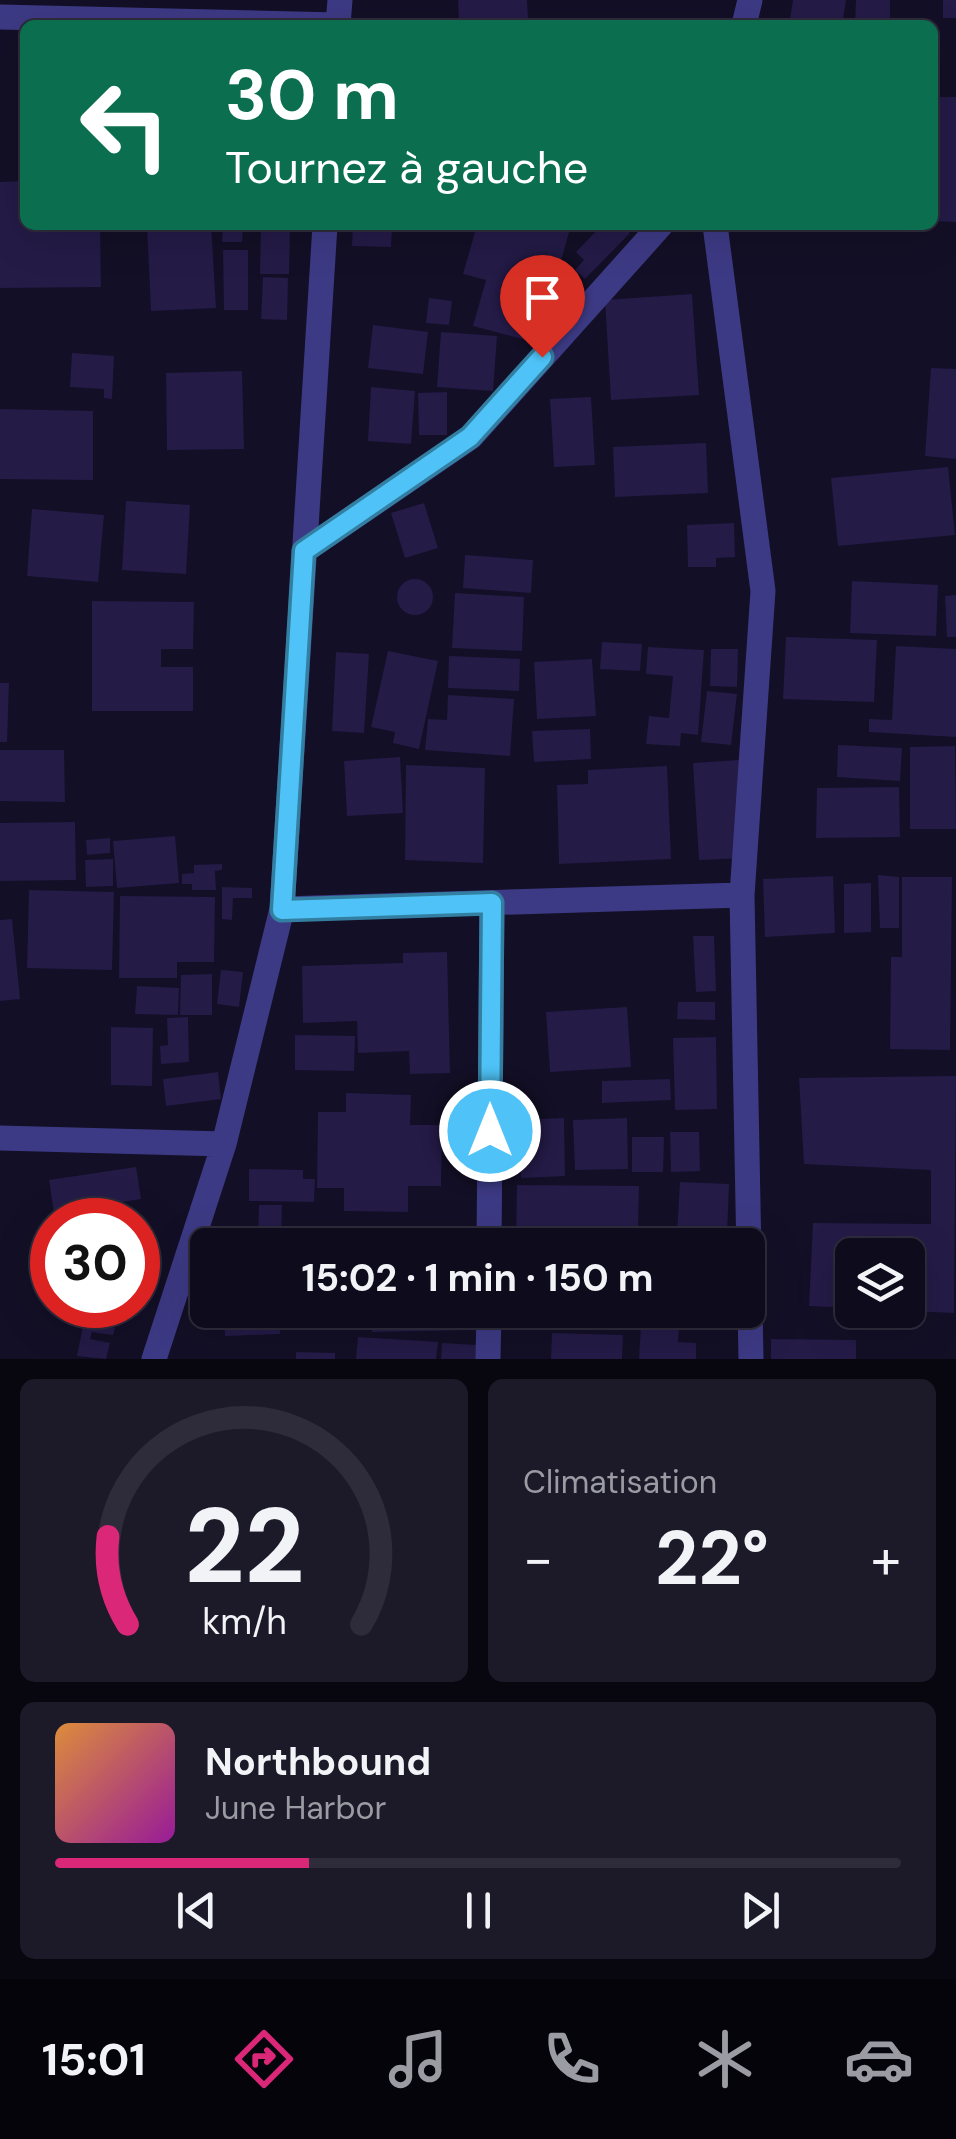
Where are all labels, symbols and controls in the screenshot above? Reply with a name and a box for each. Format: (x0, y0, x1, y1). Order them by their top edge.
text: 30 m (225, 50, 399, 141)
icon: left (60, 60, 190, 190)
text: Tournez à gauche (225, 138, 588, 197)
pin (500, 255, 585, 358)
icon: arrive (515, 270, 570, 325)
position arrow (438, 1079, 542, 1183)
speed limit sign: 30 (30, 1198, 160, 1328)
map controls (835, 1238, 925, 1328)
button: layers (835, 1238, 925, 1328)
text: 15:02 · 1 min · 150 m (302, 1253, 653, 1303)
text: Climatisation (523, 1461, 717, 1503)
text: 22 (184, 1479, 304, 1614)
text: 22° (655, 1510, 769, 1607)
text: − (523, 1523, 553, 1595)
text: + (871, 1523, 901, 1595)
text: km/h (202, 1599, 286, 1645)
text: Northbound (205, 1737, 431, 1787)
text: June Harbor (205, 1787, 386, 1829)
icon: previous (169, 1883, 224, 1938)
icon: pause (451, 1883, 506, 1938)
icon: next (733, 1883, 788, 1938)
icon: directions (229, 2024, 299, 2094)
icon: music (383, 2024, 453, 2094)
icon: phone (537, 2024, 607, 2094)
icon: climate (690, 2024, 760, 2094)
icon: car (844, 2024, 914, 2094)
text: 15:01 (42, 2030, 146, 2089)

